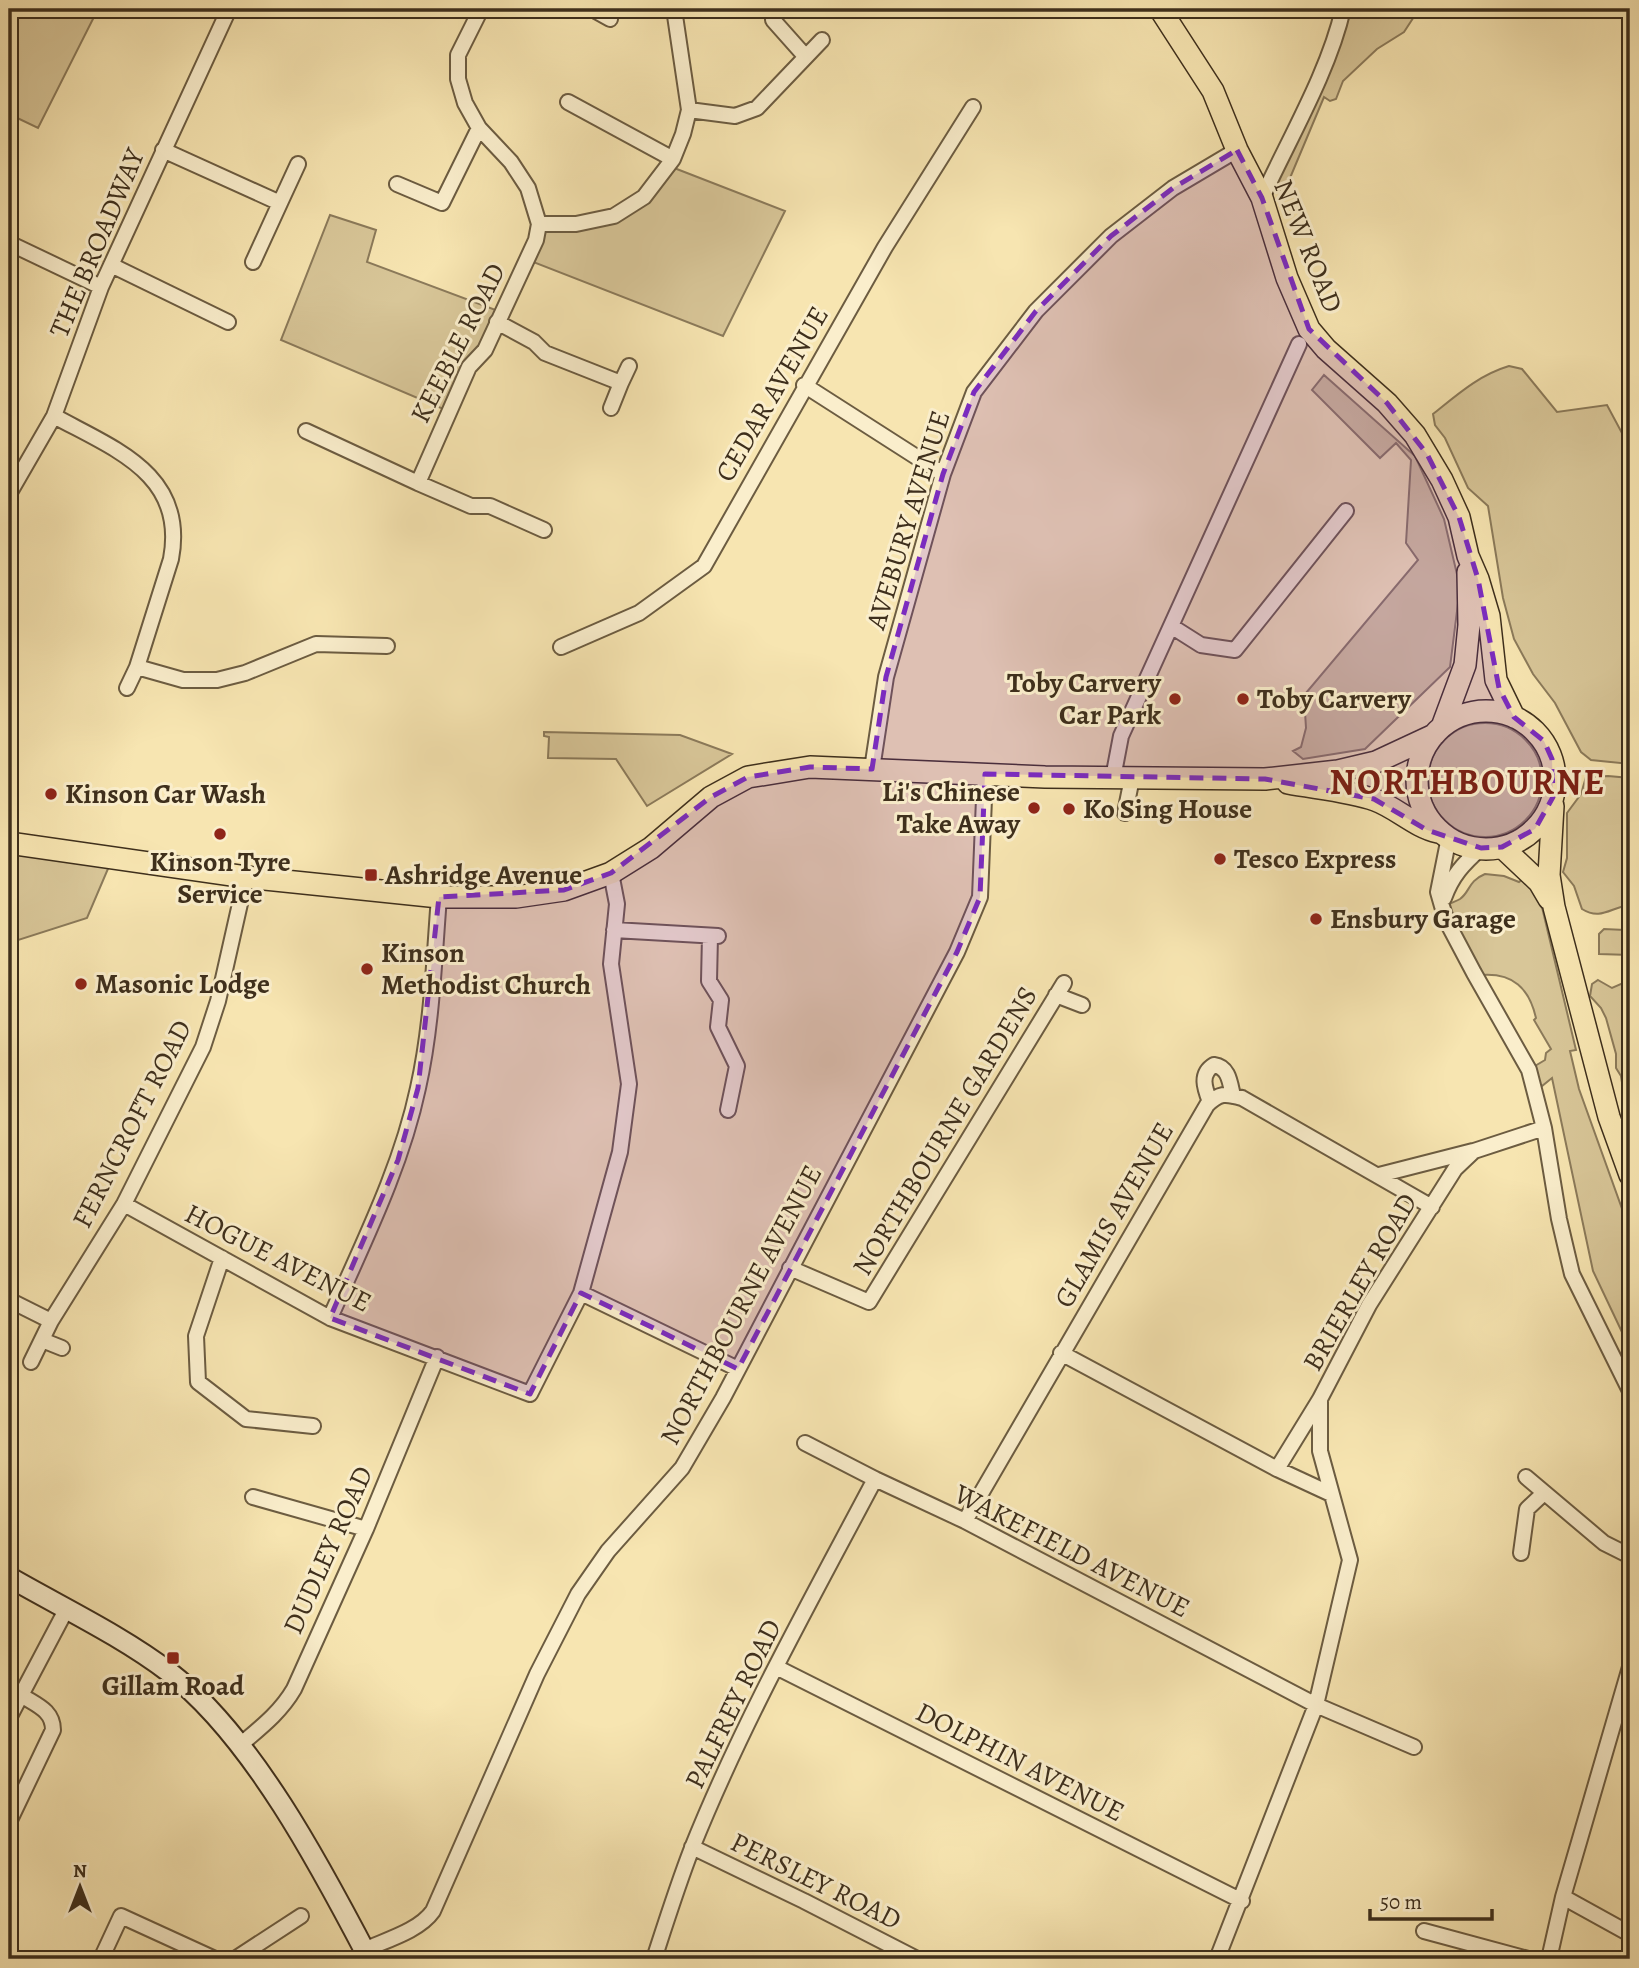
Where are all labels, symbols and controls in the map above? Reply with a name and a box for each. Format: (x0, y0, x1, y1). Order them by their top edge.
street label: THE BROADWAY (40, 142, 154, 343)
street label: NEW ROAD (1264, 174, 1352, 318)
street label: KEEBLE ROAD (401, 256, 515, 430)
street label: CEDAR AVENUE (706, 299, 838, 489)
street label: AVEBURY AVENUE (856, 406, 959, 635)
place label: Toby Carvery Car Park (1007, 664, 1162, 734)
place label: Toby Carvery (1257, 680, 1412, 718)
marker: Toby Carvery Car Park (1167, 691, 1183, 707)
marker: Toby Carvery (1235, 691, 1251, 707)
district label: NORTHBOURNE (1330, 758, 1606, 806)
place label: Li's Chinese Take Away (882, 773, 1021, 843)
place label: Kinson Car Wash (65, 775, 266, 813)
marker: Kinson Car Wash (43, 786, 59, 802)
place label: Ko Sing House (1083, 790, 1252, 828)
marker: Li's Chinese Take Away (1026, 800, 1042, 816)
marker: Ko Sing House (1061, 801, 1077, 817)
marker: Kinson Tyre Service (212, 826, 228, 842)
place label: Tesco Express (1234, 840, 1397, 878)
place label: Kinson Tyre Service (149, 843, 291, 913)
marker: Tesco Express (1212, 851, 1228, 867)
place label: Ashridge Avenue (384, 856, 582, 894)
marker: Ashridge Avenue (363, 867, 379, 883)
place label: Ensbury Garage (1330, 900, 1516, 938)
marker: Ensbury Garage (1308, 911, 1324, 927)
place label: Kinson Methodist Church (381, 934, 591, 1004)
marker: Kinson Methodist Church (359, 961, 375, 977)
place label: Masonic Lodge (95, 965, 270, 1003)
marker: Masonic Lodge (73, 976, 89, 992)
street label: NORTHBOURNE GARDENS (844, 979, 1046, 1283)
street label: FERNCROFT ROAD (63, 1013, 201, 1235)
street label: GLAMIS AVENUE (1045, 1115, 1183, 1315)
street label: NORTHBOURNE AVENUE (651, 1158, 831, 1452)
street label: BRIERLEY ROAD (1294, 1186, 1426, 1378)
street label: HOGUE AVENUE (178, 1195, 378, 1321)
street label: DUDLEY ROAD (274, 1460, 382, 1640)
street label: WAKEFIELD AVENUE (947, 1475, 1196, 1627)
street label: PALFREY ROAD (675, 1613, 791, 1795)
marker: Gillam Road (165, 1650, 181, 1666)
place label: Gillam Road (102, 1667, 245, 1705)
street label: DOLPHIN AVENUE (909, 1693, 1131, 1831)
street label: PERSLEY ROAD (724, 1823, 908, 1939)
north arrow (46, 1853, 116, 1923)
text: N (73, 1858, 87, 1884)
scale bar (1370, 1877, 1492, 1921)
text: 50 m (1380, 1888, 1422, 1916)

